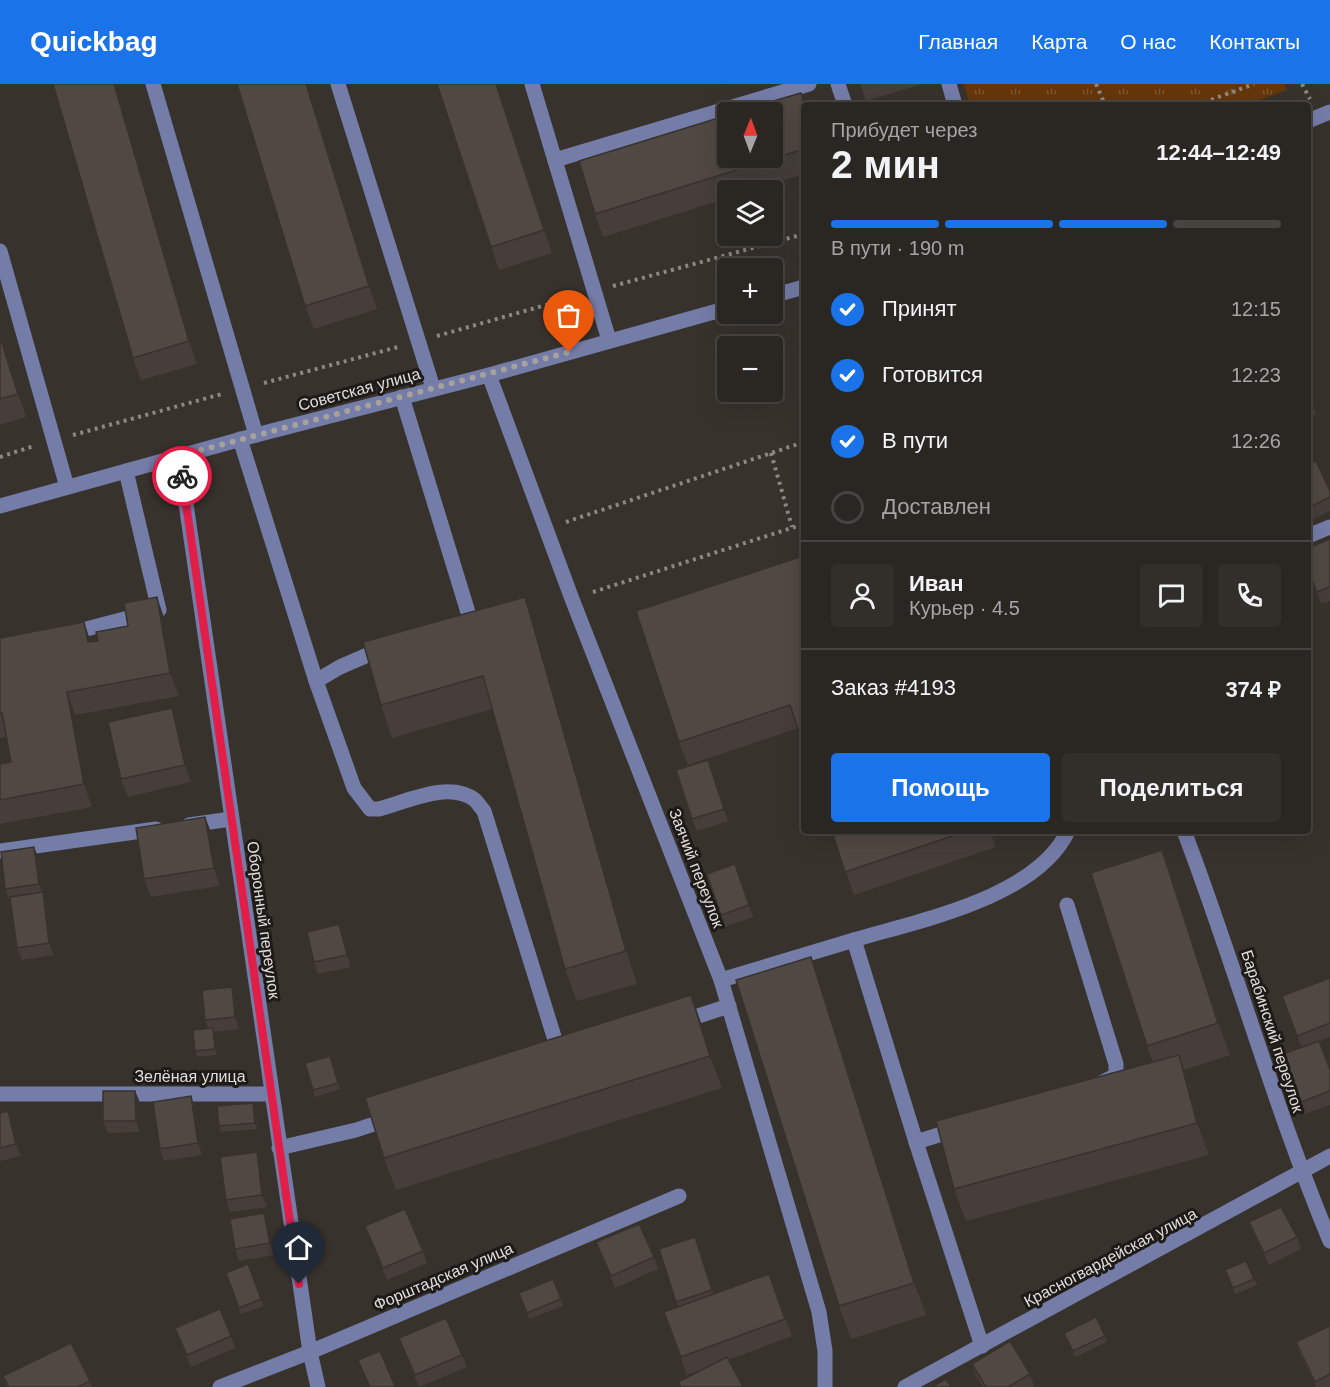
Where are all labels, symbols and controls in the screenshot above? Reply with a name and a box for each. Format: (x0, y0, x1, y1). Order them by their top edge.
text: Quickbag (30, 26, 158, 57)
text: Главная (918, 30, 998, 53)
text: Карта (1031, 30, 1087, 53)
text: О нас (1120, 30, 1176, 53)
text: Контакты (1209, 30, 1300, 53)
north arrow (717, 102, 783, 168)
map controls (717, 102, 783, 402)
text: Прибудет через (831, 119, 977, 141)
text: 12:44–12:49 (1156, 140, 1281, 165)
text: 2 мин (831, 143, 940, 186)
button: layers (717, 180, 783, 246)
text: В пути · 190 m (831, 237, 964, 259)
button: + (717, 258, 783, 324)
pin (543, 290, 594, 352)
icon: check (831, 293, 864, 326)
text: Принят (882, 296, 956, 321)
text: 12:15 (1231, 298, 1281, 320)
icon: bag (552, 299, 585, 332)
button: − (717, 336, 783, 402)
icon: check (831, 359, 864, 392)
text: Готовится (882, 362, 983, 387)
text: 12:23 (1231, 364, 1281, 386)
street label: Советская улица (296, 365, 422, 414)
icon: check (831, 425, 864, 458)
text: В пути (882, 428, 948, 453)
text: 12:26 (1231, 430, 1281, 452)
courier (152, 446, 212, 506)
icon: bike (166, 460, 199, 493)
text: Доставлен (882, 494, 991, 519)
button: person (831, 564, 894, 627)
button: chat (1140, 564, 1203, 627)
button: phone (1218, 564, 1281, 627)
text: Иван (909, 571, 964, 596)
text: Курьер · 4.5 (909, 597, 1020, 619)
text: Заказ #4193 (831, 675, 956, 700)
text: 374 ₽ (1225, 677, 1281, 702)
button: Помощь (831, 753, 1050, 822)
button: Поделиться (1062, 753, 1281, 822)
street label: Заячий переулок (666, 806, 727, 931)
street label: Оборонный переулок (244, 840, 283, 1001)
street label: Барабинский переулок (1238, 948, 1307, 1115)
street label: Зелёная улица (134, 1068, 246, 1085)
street label: Красногвардейская улица (1021, 1205, 1199, 1310)
pin (273, 1222, 324, 1284)
icon: home (282, 1231, 315, 1264)
street label: Форштадская улица (371, 1239, 515, 1313)

